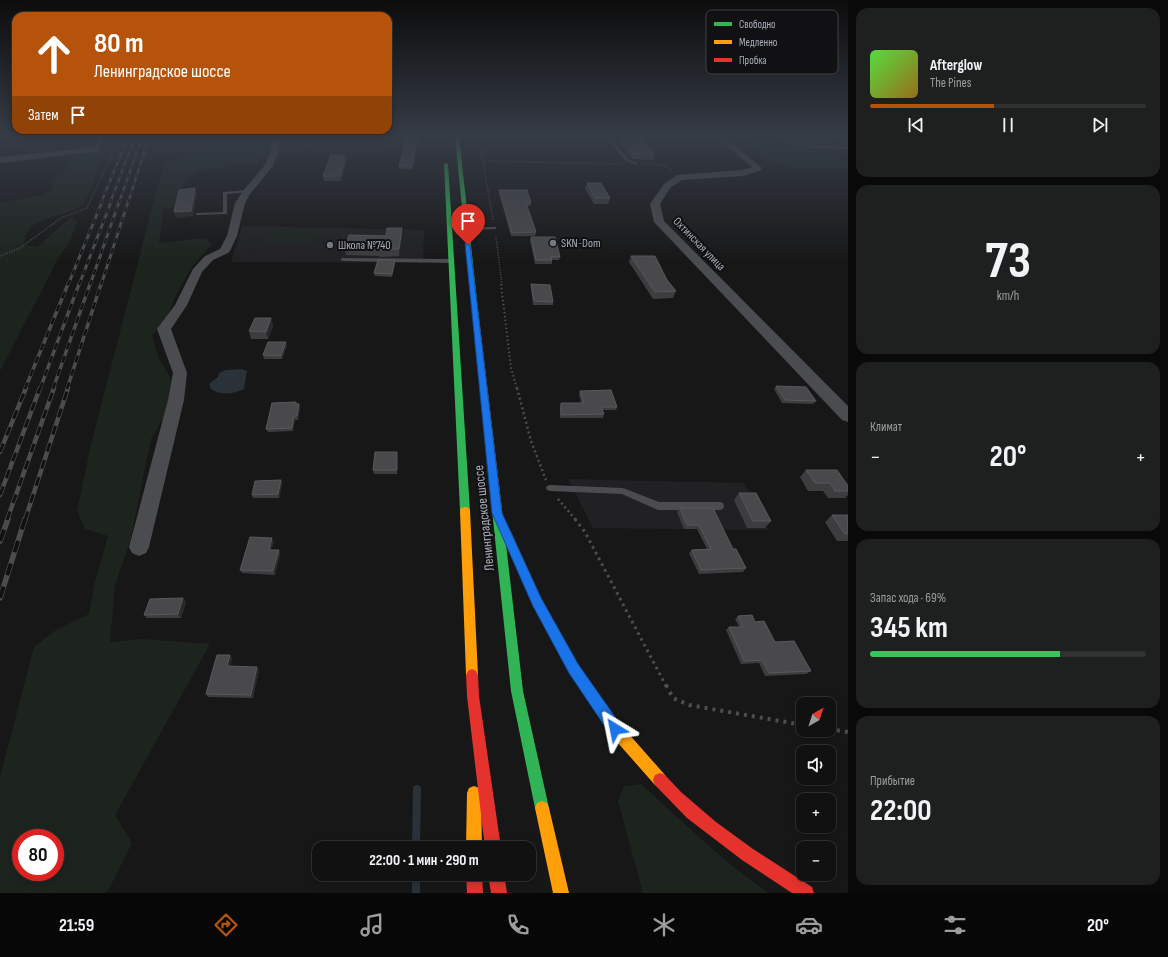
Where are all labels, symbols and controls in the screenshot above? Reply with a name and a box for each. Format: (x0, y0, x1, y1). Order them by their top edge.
legend (706, 10, 838, 74)
text: Свободно (739, 18, 776, 31)
text: 80 m (94, 27, 143, 60)
icon: ahead (28, 28, 80, 80)
text: Медленно (739, 36, 778, 49)
text: Пробка (739, 54, 767, 67)
text: Afterglow (930, 56, 982, 75)
text: Ленинградское шоссе (94, 61, 231, 82)
text: The Pines (930, 75, 971, 91)
icon: arrive (67, 104, 89, 126)
text: Затем (28, 106, 59, 125)
icon: previous (905, 114, 927, 136)
icon: pause (997, 114, 1019, 136)
icon: next (1089, 114, 1111, 136)
pin (451, 204, 485, 245)
icon: arrive (457, 210, 479, 232)
street label: Охтинская улица (670, 214, 729, 274)
text: 73 (985, 230, 1031, 293)
place label: SKN-Dom (561, 236, 601, 251)
place label: Школа №740 (338, 238, 391, 253)
marker: SKN-Dom (548, 238, 558, 248)
marker: Школа №740 (325, 240, 335, 250)
text: km/h (997, 288, 1019, 304)
text: Климат (870, 419, 902, 435)
text: 20° (990, 439, 1026, 475)
text: − (870, 444, 881, 471)
text: + (1135, 444, 1146, 471)
street label: Ленинградское шоссе (470, 464, 498, 572)
text: Запас хода · 69% (870, 590, 946, 606)
text: 345 km (870, 610, 948, 646)
north arrow (796, 697, 836, 737)
map controls (796, 697, 836, 881)
position arrow (594, 708, 636, 750)
button: sound (796, 745, 836, 785)
text: Прибытие (870, 773, 915, 789)
button: + (796, 793, 836, 833)
text: 22:00 (870, 793, 932, 829)
speed limit sign: 80 (12, 829, 64, 881)
button: − (796, 841, 836, 881)
text: 22:00 · 1 мин · 290 m (369, 851, 479, 870)
icon: directions (212, 911, 240, 939)
icon: music (358, 911, 386, 939)
icon: phone (504, 911, 532, 939)
icon: climate (650, 911, 678, 939)
icon: car (795, 911, 823, 939)
icon: filters (941, 911, 969, 939)
text: 21:59 (59, 915, 94, 936)
text: 20° (1087, 915, 1109, 936)

